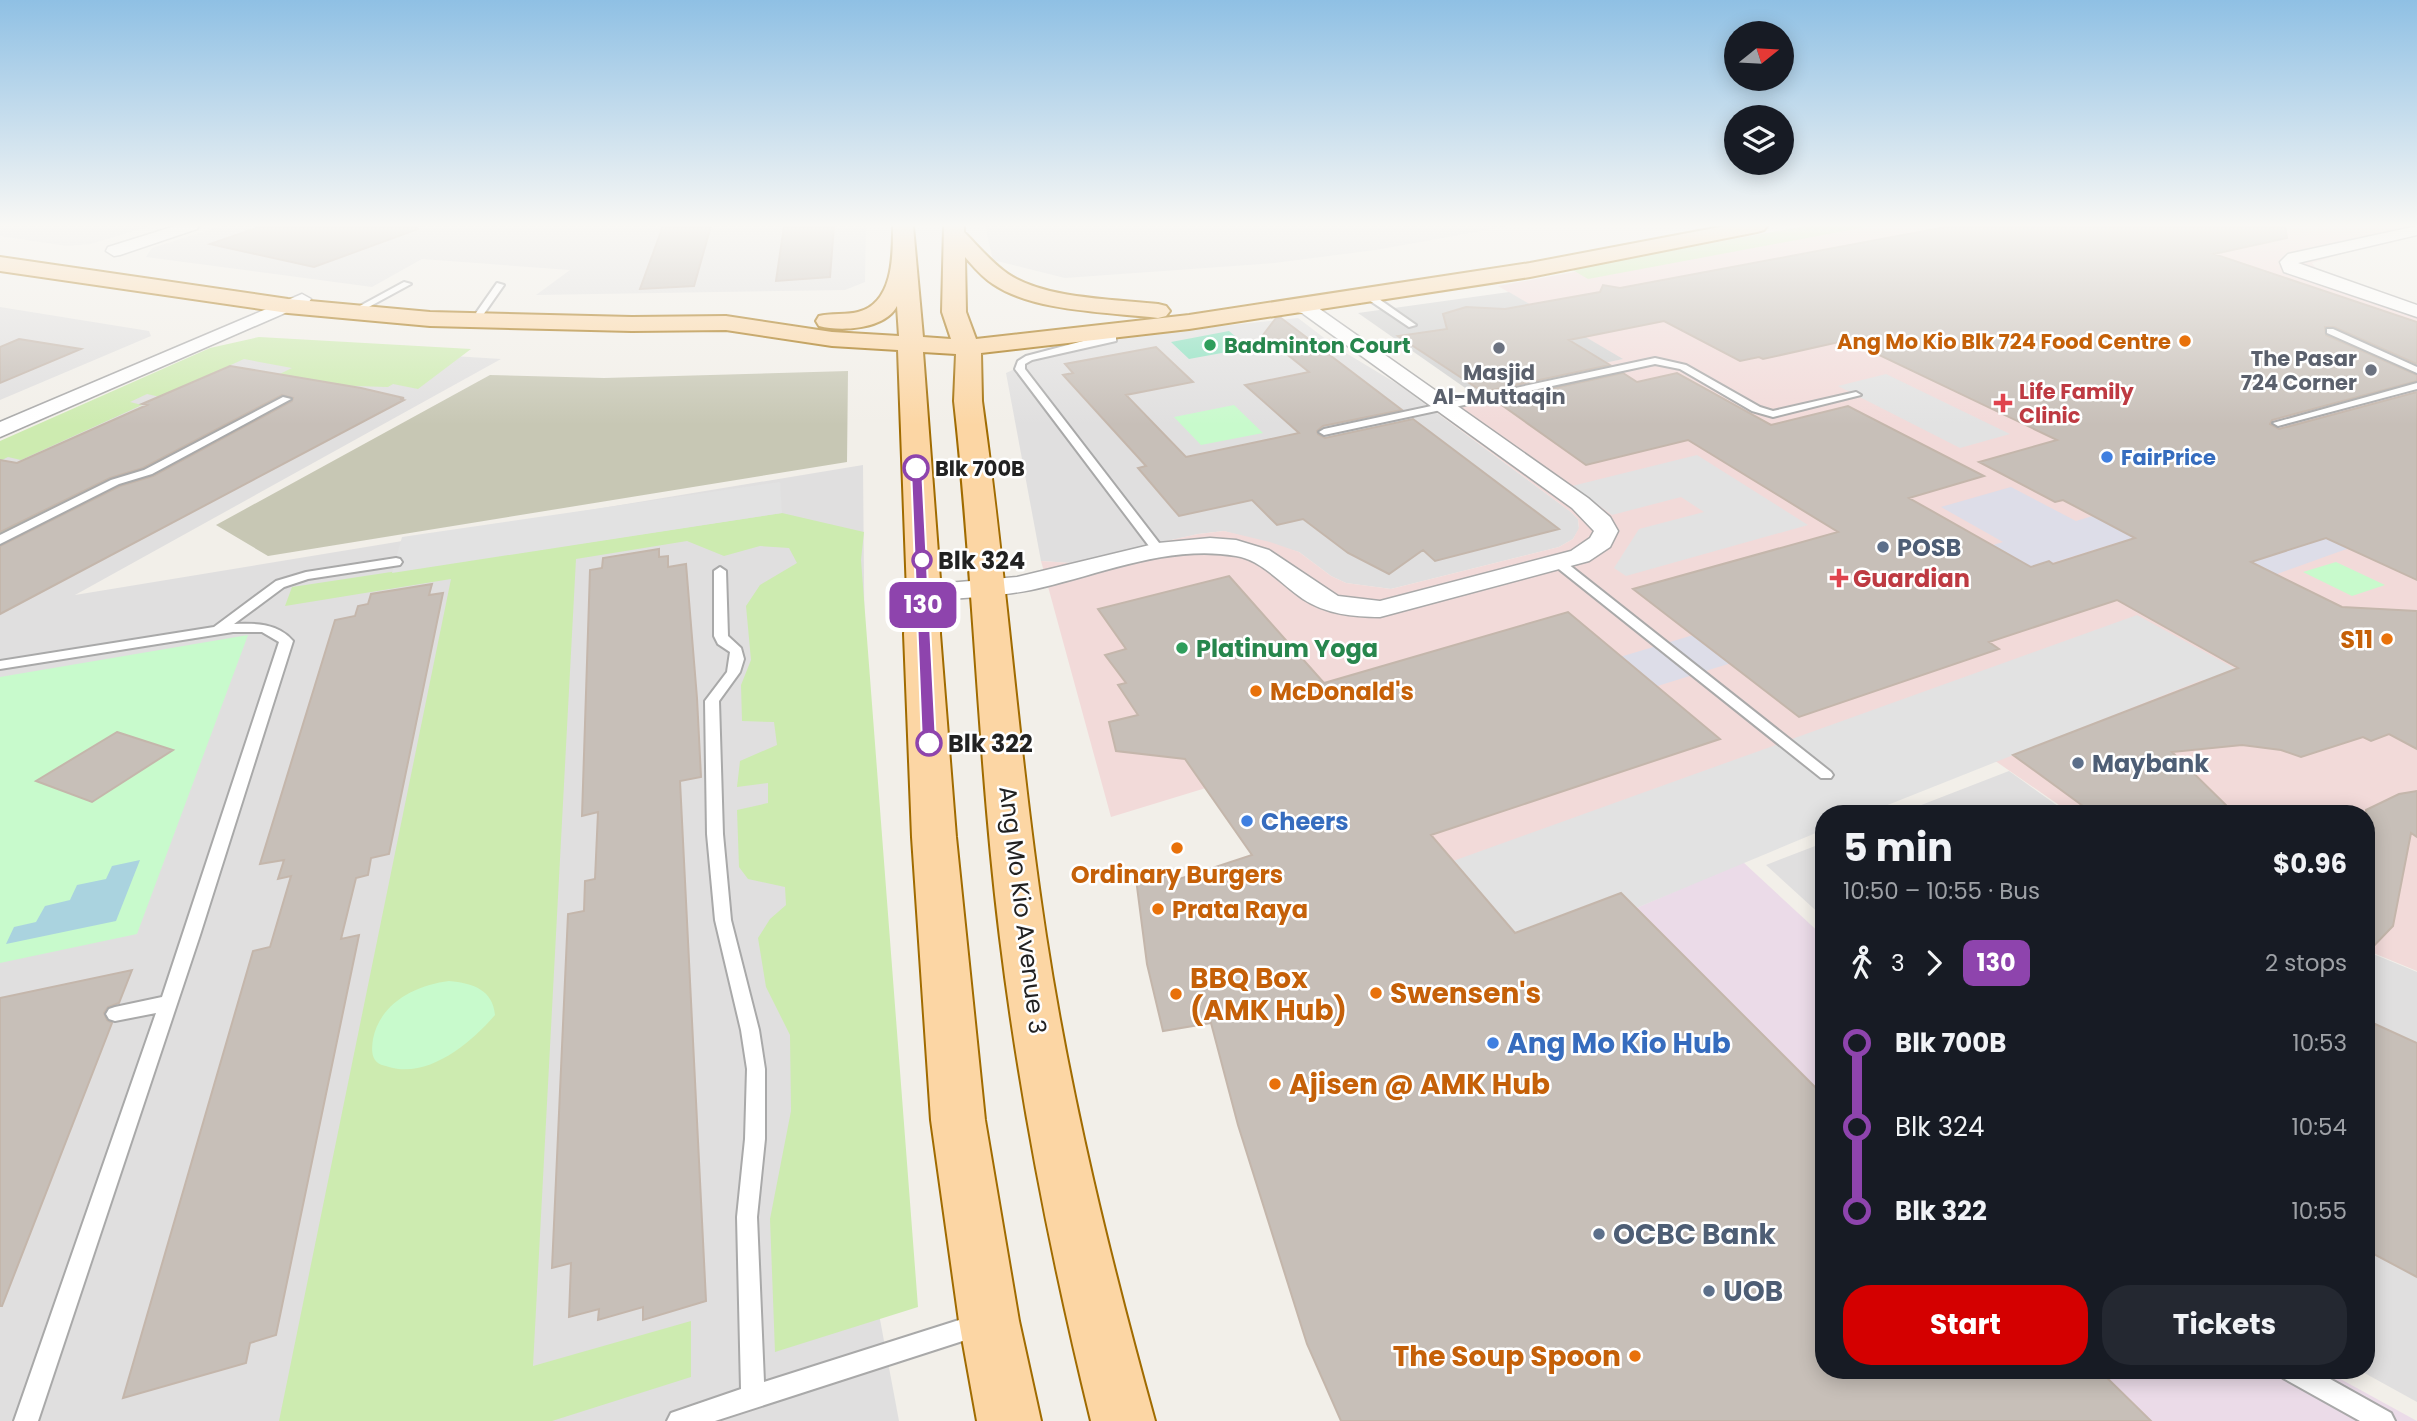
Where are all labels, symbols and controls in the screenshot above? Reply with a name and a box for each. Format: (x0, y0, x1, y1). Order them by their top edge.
north arrow (1724, 21, 1794, 91)
map controls (1724, 21, 1794, 175)
button: layers (1724, 105, 1794, 175)
place label: Ang Mo Kio Blk 724 Food Centre (1837, 327, 2171, 356)
place label: Badminton Court (1224, 331, 1411, 360)
marker: Ang Mo Kio Blk 724 Food Centre (2177, 333, 2193, 349)
marker: Badminton Court (1202, 337, 1218, 353)
marker: Masjid Al-Muttaqin (1491, 340, 1507, 356)
place label: The Pasar 724 Corner (2241, 344, 2357, 397)
place label: Masjid Al-Muttaqin (1432, 358, 1566, 411)
marker: The Pasar 724 Corner (2363, 362, 2379, 378)
place label: Life Family Clinic (2019, 377, 2135, 430)
marker: Life Family Clinic (1993, 393, 2013, 413)
place label: FairPrice (2121, 443, 2216, 472)
marker: FairPrice (2099, 449, 2115, 465)
place label: Blk 700B (935, 454, 1025, 483)
marker: Blk 700B (903, 455, 929, 481)
place label: POSB (1897, 531, 1961, 564)
marker: POSB (1875, 539, 1891, 555)
place label: Blk 324 (938, 544, 1025, 577)
marker: Blk 324 (912, 550, 932, 570)
place label: Guardian (1853, 562, 1970, 595)
marker: Guardian (1831, 570, 1847, 586)
line badge: 130 (883, 582, 963, 628)
text: 130 (903, 588, 943, 621)
place label: S11 (2340, 623, 2373, 656)
marker: S11 (2379, 631, 2395, 647)
place label: Platinum Yoga (1196, 632, 1378, 665)
marker: Platinum Yoga (1174, 640, 1190, 656)
place label: McDonald's (1270, 675, 1414, 708)
marker: McDonald's (1248, 683, 1264, 699)
place label: Blk 322 (948, 727, 1033, 760)
marker: Blk 322 (916, 730, 942, 756)
place label: Maybank (2092, 747, 2209, 780)
marker: Maybank (2070, 755, 2086, 771)
street label: Ang Mo Kio Avenue 3 (991, 784, 1055, 1036)
place label: Cheers (1261, 805, 1349, 838)
marker: Cheers (1239, 813, 1255, 829)
text: 5 min (1843, 821, 1953, 874)
marker: Ordinary Burgers (1169, 840, 1185, 856)
text: $0.96 (2273, 846, 2347, 882)
place label: Ordinary Burgers (1071, 858, 1283, 891)
text: 10:50 – 10:55 · Bus (1843, 875, 2040, 907)
place label: Prata Raya (1172, 893, 1308, 926)
marker: Prata Raya (1150, 901, 1166, 917)
icon: walk (1843, 944, 1881, 982)
icon: forward (1915, 944, 1953, 982)
text: 130 (1977, 946, 2016, 979)
text: 3 (1891, 947, 1905, 979)
text: 2 stops (2265, 947, 2347, 979)
place label: BBQ Box (AMK Hub) (1190, 959, 1347, 1030)
place label: Swensen's (1390, 974, 1541, 1013)
marker: Swensen's (1368, 985, 1384, 1001)
marker: BBQ Box (AMK Hub) (1168, 986, 1184, 1002)
place label: Ang Mo Kio Hub (1507, 1024, 1731, 1063)
text: Blk 700B (1895, 1025, 2006, 1061)
text: 10:53 (2292, 1027, 2347, 1059)
marker: Ang Mo Kio Hub (1485, 1035, 1501, 1051)
place label: Ajisen @ AMK Hub (1289, 1065, 1550, 1104)
marker: Ajisen @ AMK Hub (1267, 1076, 1283, 1092)
text: Blk 324 (1895, 1109, 1984, 1145)
text: 10:54 (2291, 1111, 2347, 1143)
text: Blk 322 (1895, 1193, 1987, 1229)
text: 10:55 (2291, 1195, 2347, 1227)
place label: OCBC Bank (1613, 1215, 1776, 1254)
marker: OCBC Bank (1591, 1226, 1607, 1242)
place label: UOB (1723, 1272, 1783, 1311)
marker: UOB (1701, 1283, 1717, 1299)
button: Start (1843, 1285, 2088, 1365)
button: Tickets (2102, 1285, 2347, 1365)
place label: The Soup Spoon (1393, 1337, 1621, 1376)
marker: The Soup Spoon (1627, 1348, 1643, 1364)

